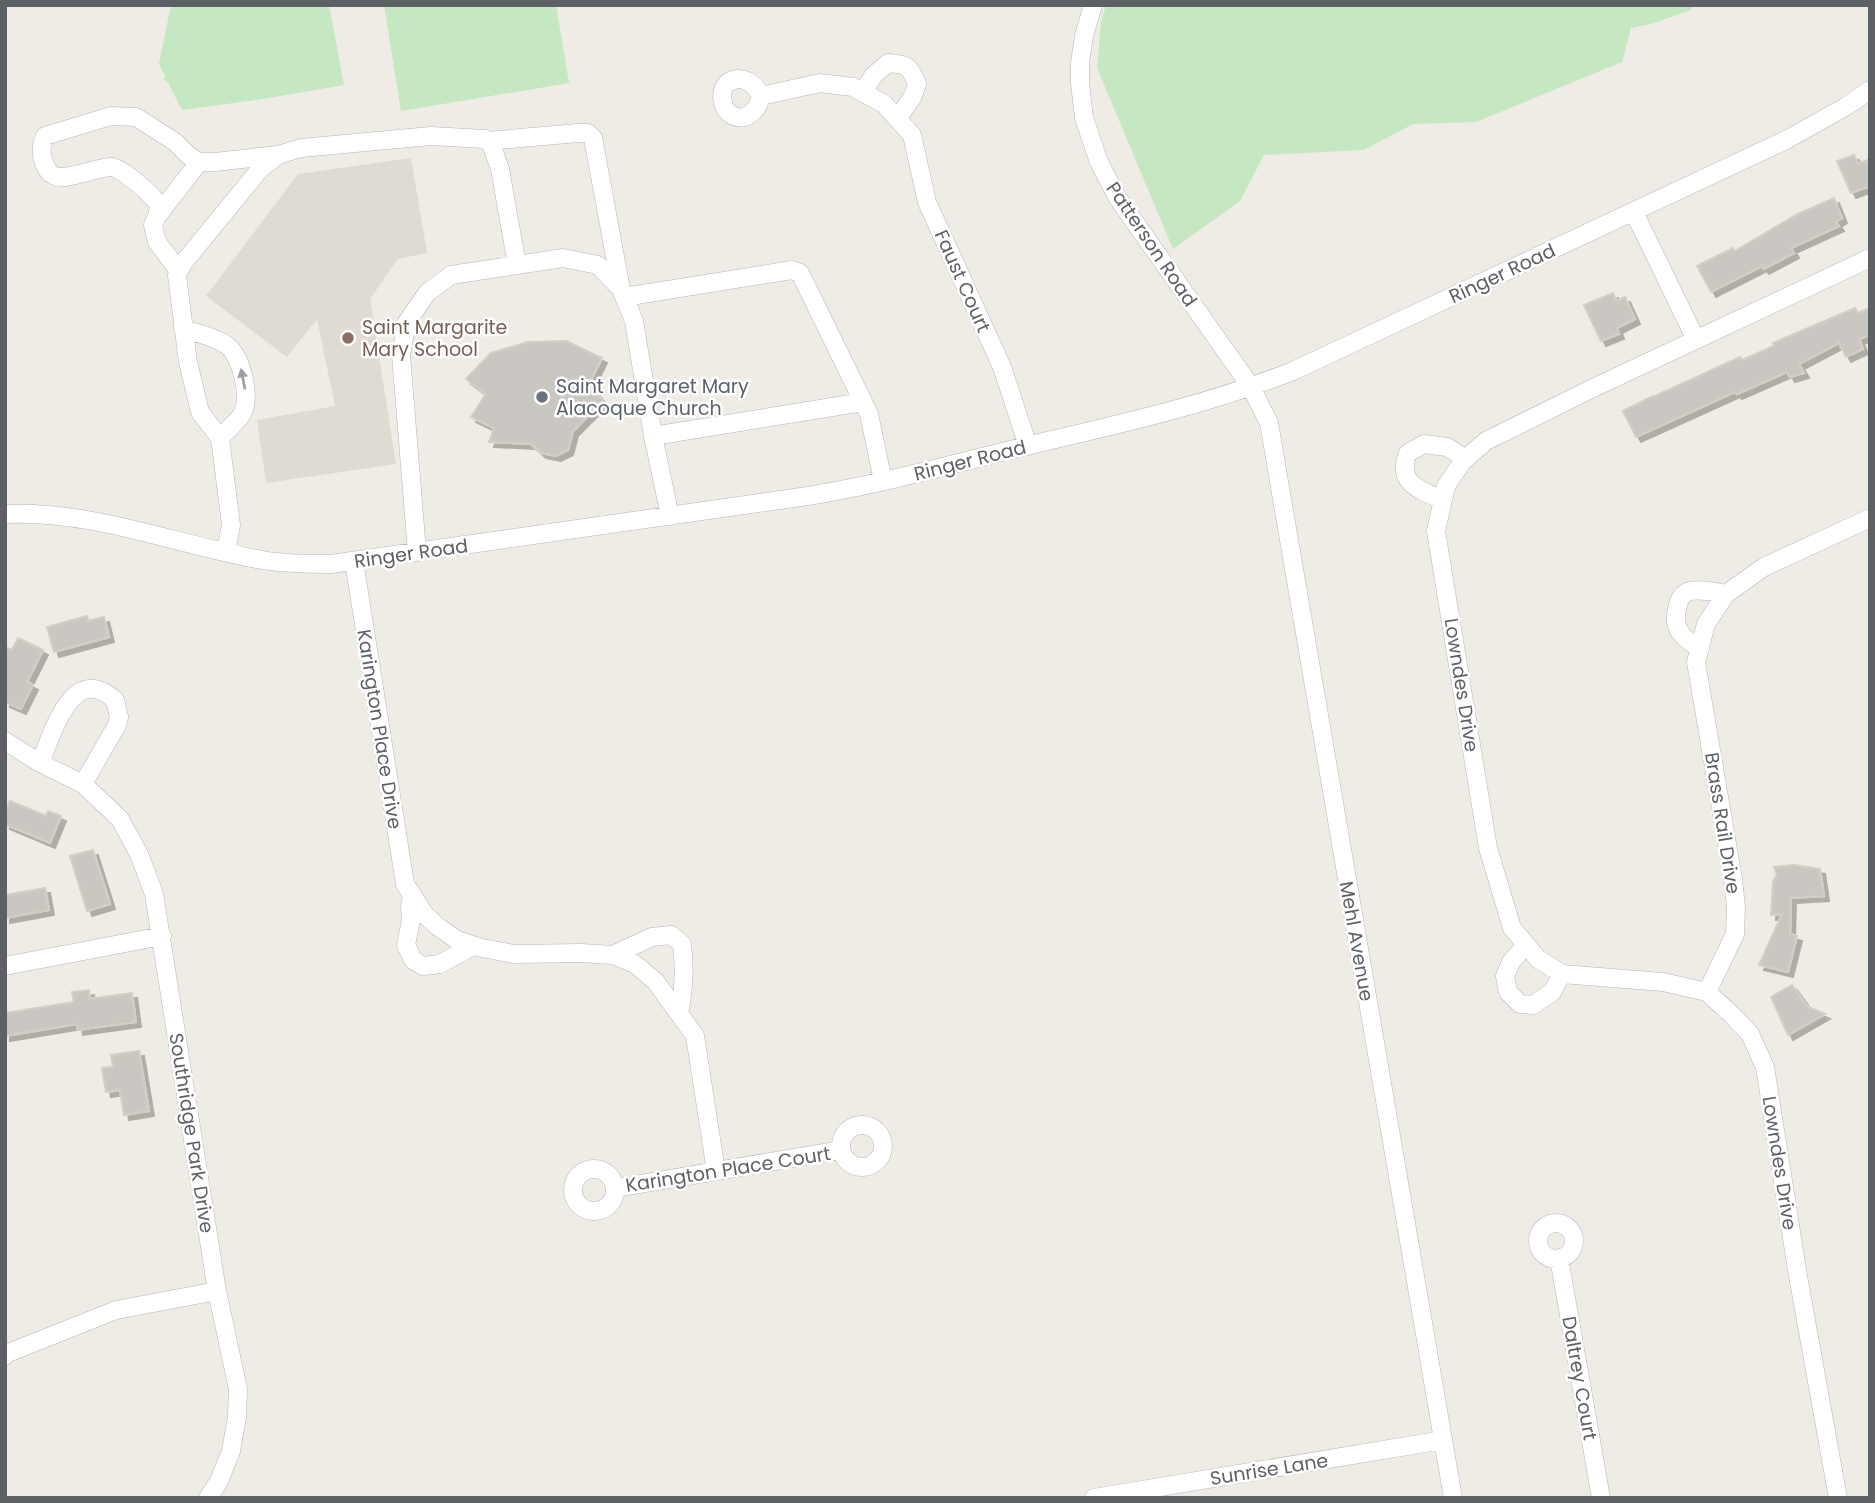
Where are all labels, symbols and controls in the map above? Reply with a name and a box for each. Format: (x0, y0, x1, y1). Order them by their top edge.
street label: Patterson Road (1100, 177, 1203, 312)
street label: Faust Court (928, 226, 997, 337)
street label: Ringer Road (1445, 237, 1560, 310)
place label: Saint Margarite Mary School (362, 314, 507, 363)
marker: Saint Margarite Mary School (340, 330, 356, 346)
one-way arrow (237, 368, 248, 390)
place label: Saint Margaret Mary Alacoque Church (556, 373, 749, 422)
marker: Saint Margaret Mary Alacoque Church (534, 389, 550, 405)
street label: Ringer Road (911, 434, 1029, 487)
street label: Ringer Road (352, 532, 470, 575)
street label: Lowndes Drive (1438, 616, 1485, 754)
street label: Karington Place Drive (350, 627, 409, 831)
street label: Brass Rail Drive (1698, 750, 1747, 896)
street label: Mehl Avenue (1333, 879, 1380, 1003)
street label: Southridge Park Drive (162, 1031, 221, 1235)
street label: Lowndes Drive (1756, 1094, 1803, 1232)
street label: Karington Place Court (624, 1140, 833, 1199)
street label: Daltrey Court (1555, 1314, 1604, 1442)
street label: Sunrise Lane (1208, 1447, 1330, 1492)

